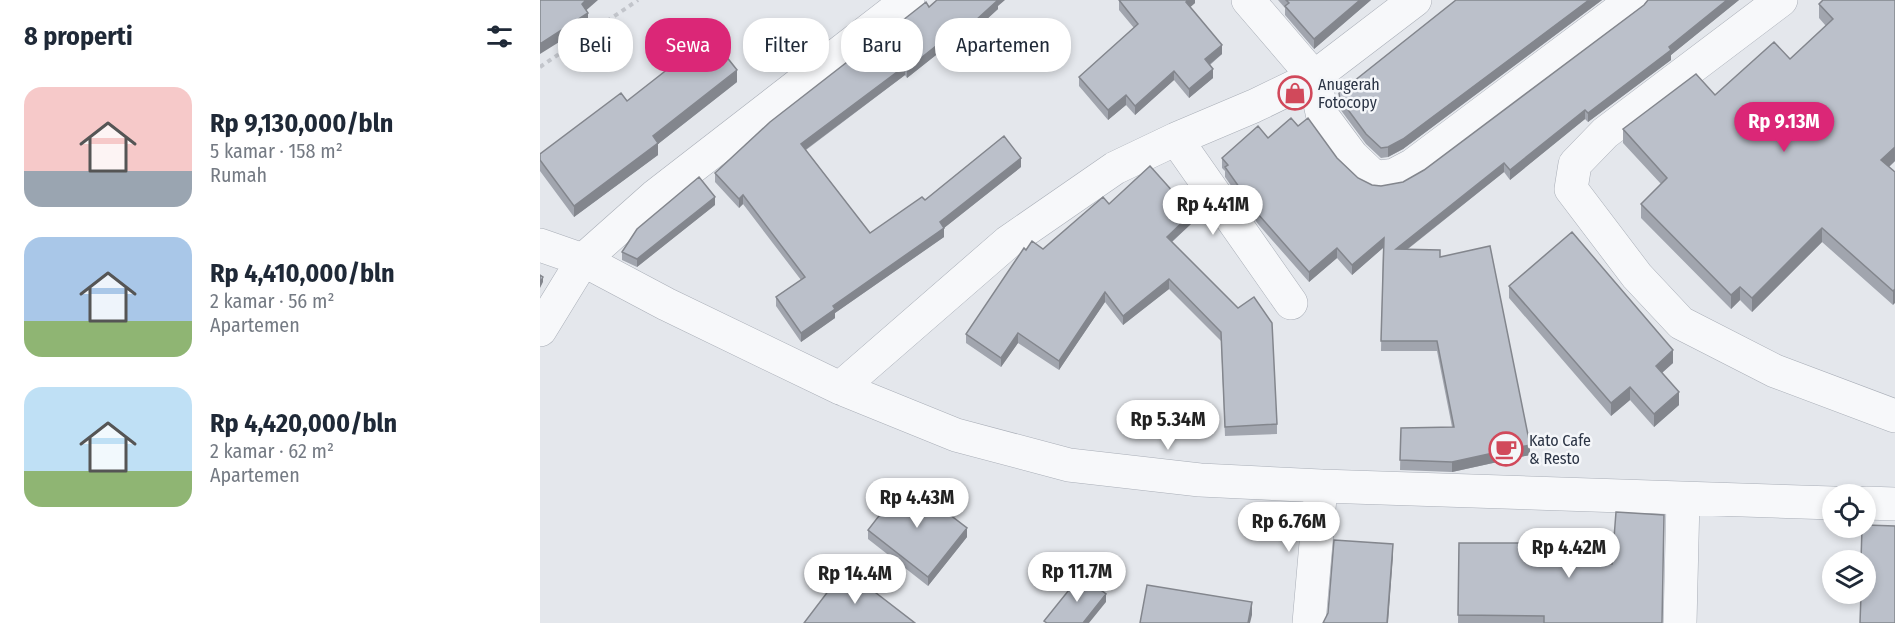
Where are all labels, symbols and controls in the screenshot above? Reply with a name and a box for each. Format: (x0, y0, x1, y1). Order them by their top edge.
chip: Beli (558, 18, 633, 72)
chip: Sewa (645, 18, 731, 72)
chip: Filter (743, 18, 829, 72)
chip: Baru (841, 18, 923, 72)
chip: Apartemen (935, 18, 1071, 72)
icon: filters (483, 20, 516, 53)
text: 8 properti (24, 21, 133, 52)
shop icon: Anugerah Fotocopy (1277, 75, 1313, 111)
place label: Anugerah Fotocopy (1318, 75, 1380, 112)
pin: Rp 9.13M (1722, 102, 1846, 153)
text: Rp 9,130,000/bln (210, 108, 393, 139)
text: Rp 9.13M (1748, 109, 1820, 133)
icon: home (72, 111, 144, 183)
text: 5 kamar · 158 m² (210, 139, 343, 163)
text: Rumah (210, 163, 267, 187)
pin: Rp 4.41M (1151, 185, 1275, 236)
text: Rp 4.41M (1177, 192, 1249, 216)
text: Rp 4,410,000/bln (210, 258, 395, 289)
icon: home (72, 261, 144, 333)
text: 2 kamar · 56 m² (210, 289, 334, 313)
text: Apartemen (210, 313, 300, 337)
pin: Rp 5.34M (1106, 400, 1230, 451)
text: Rp 5.34M (1130, 407, 1206, 431)
text: Rp 4,420,000/bln (210, 408, 397, 439)
icon: home (72, 411, 144, 483)
cafe icon: Kato Cafe & Resto (1488, 431, 1524, 467)
place label: Kato Cafe & Resto (1529, 431, 1591, 468)
text: 2 kamar · 62 m² (210, 439, 334, 463)
text: Apartemen (210, 463, 300, 487)
pin: Rp 4.43M (855, 478, 979, 529)
map controls (1822, 484, 1876, 604)
button: locate (1822, 484, 1876, 538)
text: Rp 4.43M (880, 485, 954, 509)
pin: Rp 6.76M (1227, 502, 1351, 553)
text: Rp 6.76M (1252, 509, 1326, 533)
pin: Rp 4.42M (1507, 528, 1631, 579)
text: Rp 4.42M (1532, 535, 1606, 559)
button: layers (1822, 550, 1876, 604)
pin: Rp 11.7M (1015, 552, 1139, 603)
pin: Rp 14.4M (793, 554, 917, 605)
text: Rp 11.7M (1042, 559, 1112, 583)
text: Rp 14.4M (818, 561, 892, 585)

